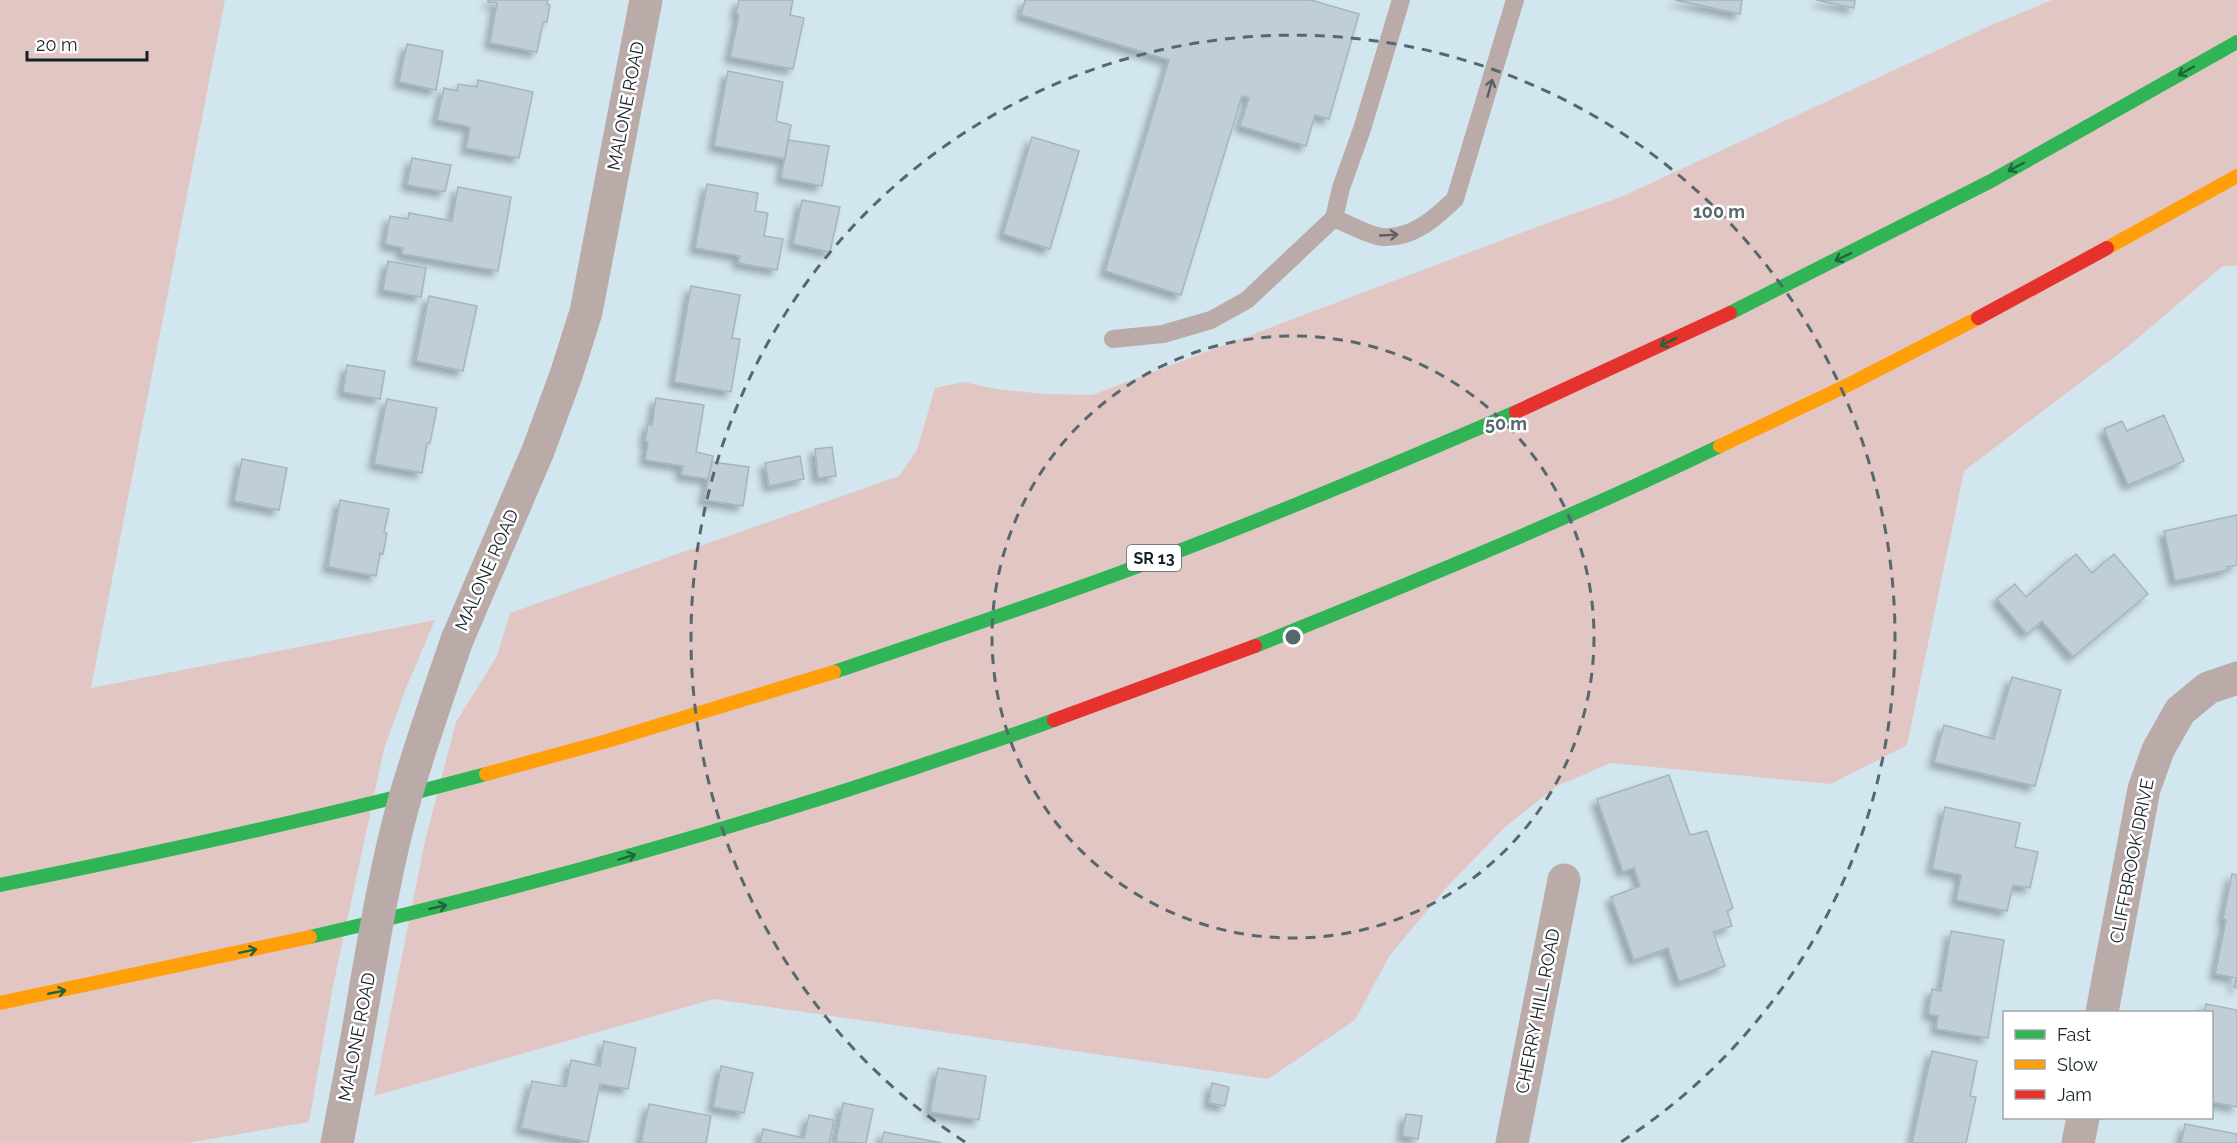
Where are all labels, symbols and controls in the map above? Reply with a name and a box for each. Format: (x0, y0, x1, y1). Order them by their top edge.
scale bar (27, 24, 147, 62)
text: 20 m (36, 34, 78, 55)
street label: MALONE ROAD (603, 40, 648, 172)
one-way arrow (2178, 65, 2195, 77)
one-way arrow (1485, 79, 1496, 98)
one-way arrow (2008, 162, 2026, 173)
text: 100 m (1693, 201, 1745, 222)
one-way arrow (1378, 230, 1398, 241)
one-way arrow (1835, 251, 1853, 263)
one-way arrow (1659, 336, 1677, 348)
text: 50 m (1485, 413, 1527, 434)
street label: MALONE ROAD (450, 506, 523, 634)
road number: SR 13 (1127, 545, 1181, 571)
centre of rings (1283, 627, 1303, 647)
street label: CLIFFBROOK DRIVE (2105, 777, 2158, 945)
one-way arrow (617, 851, 636, 862)
one-way arrow (428, 900, 447, 912)
street label: CHERRY HILL ROAD (1511, 926, 1564, 1095)
one-way arrow (238, 945, 257, 956)
street label: MALONE ROAD (334, 971, 379, 1103)
one-way arrow (47, 986, 67, 997)
legend (2003, 1011, 2213, 1119)
text: Fast (2057, 1024, 2091, 1045)
text: Slow (2057, 1054, 2098, 1075)
text: Jam (2057, 1084, 2092, 1105)

